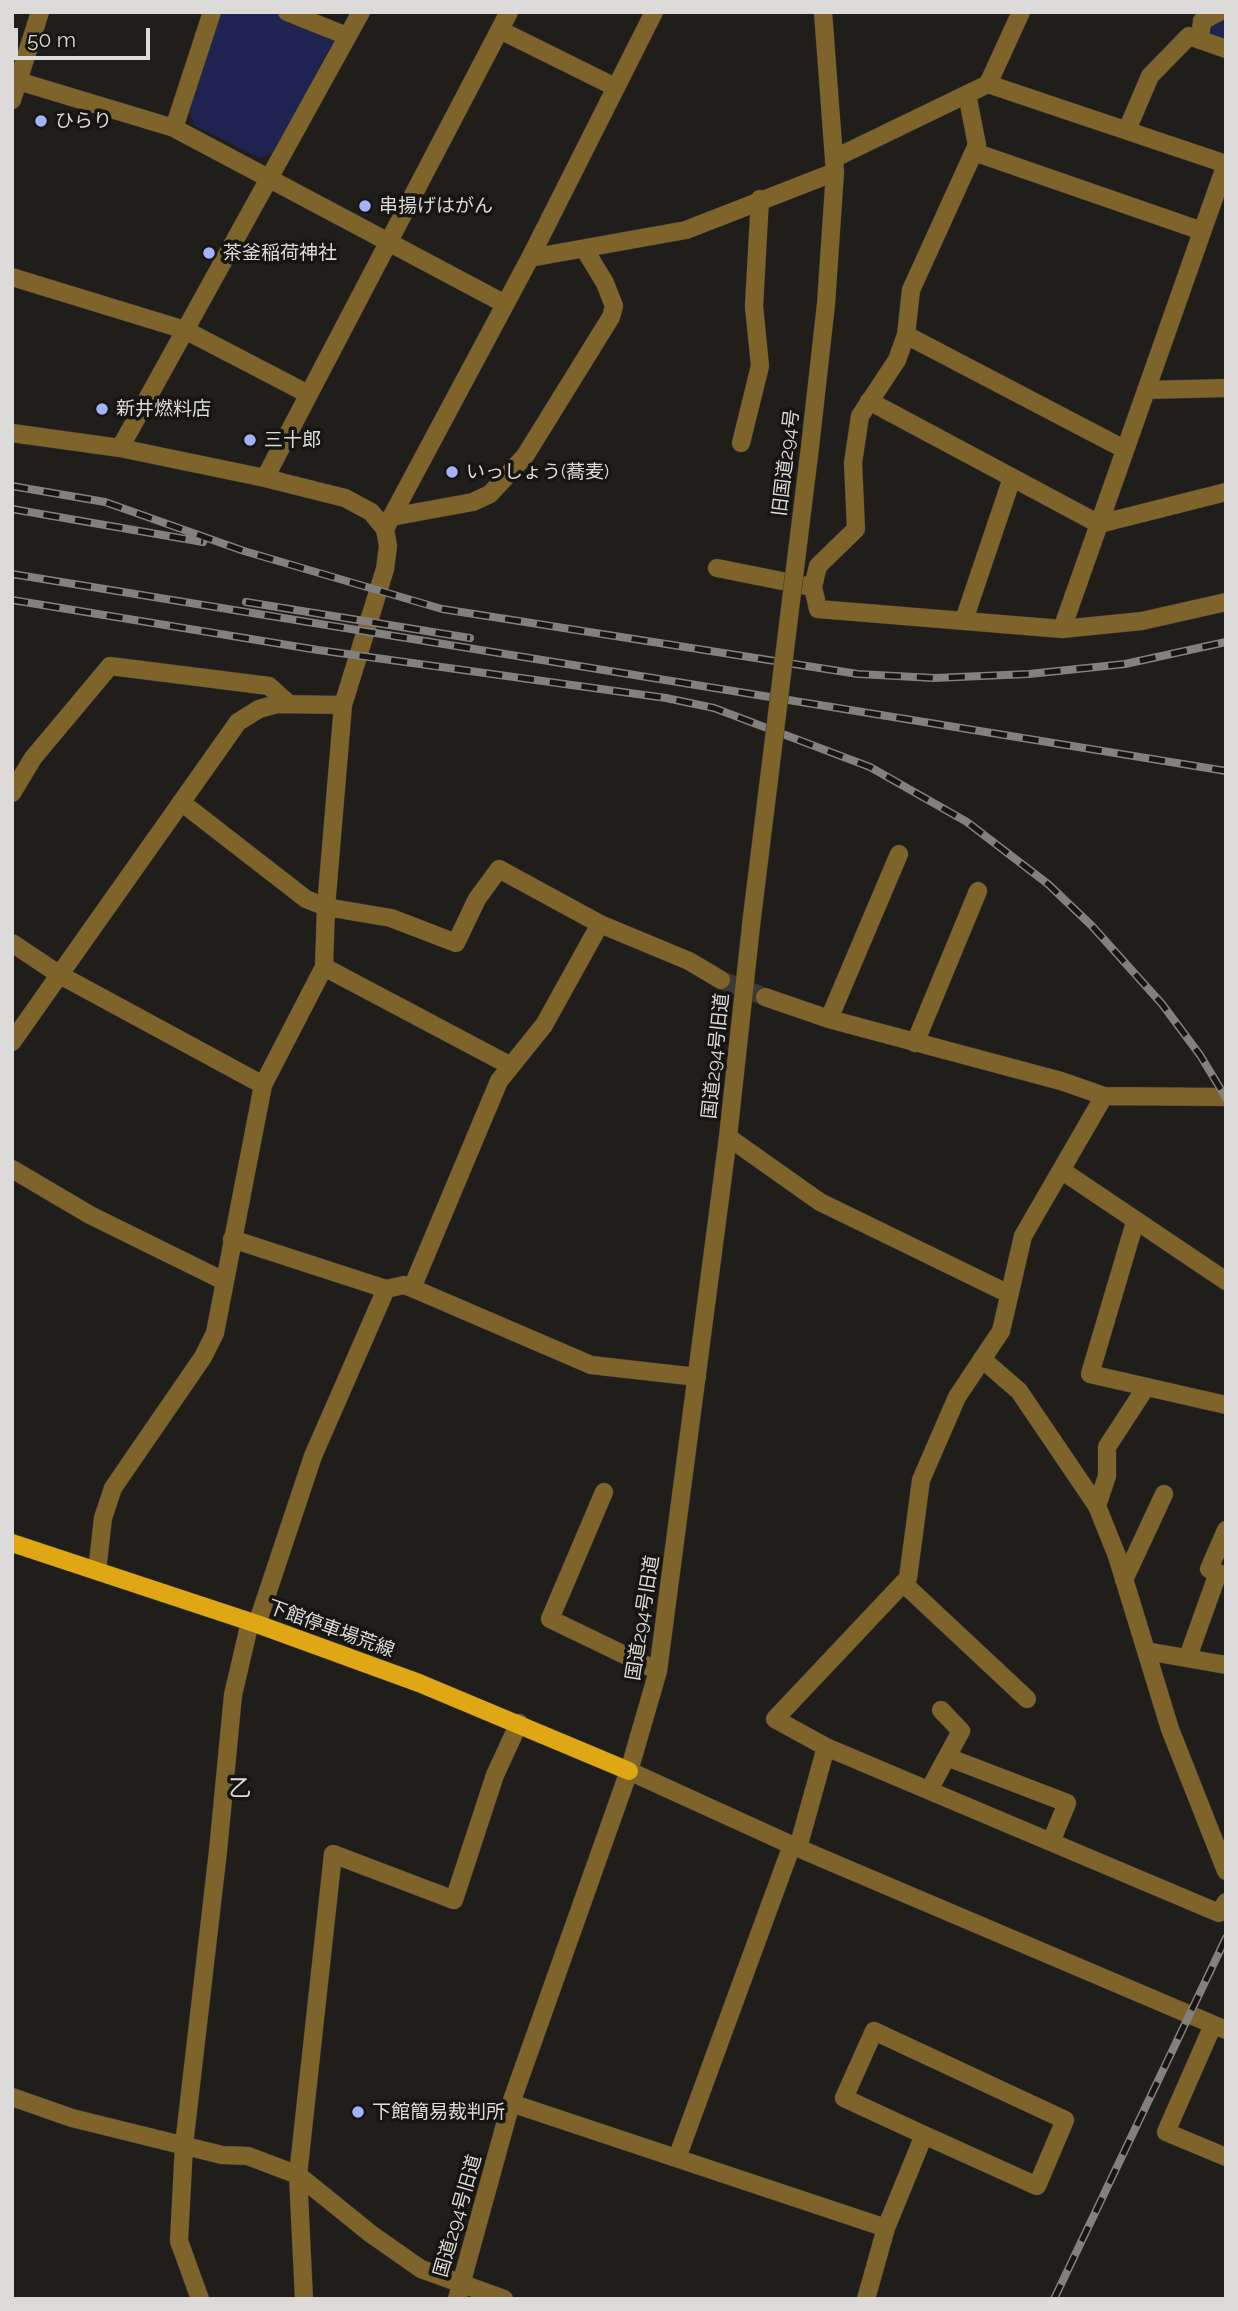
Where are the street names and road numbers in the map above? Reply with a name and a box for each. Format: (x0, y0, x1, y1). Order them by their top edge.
street label: 旧国道294号 (768, 408, 804, 518)
street label: 国道294号旧道 (698, 992, 734, 1120)
street label: 国道294号旧道 (622, 1554, 664, 1682)
street label: 下館停車場荒線 (265, 1596, 397, 1662)
street label: 国道294号旧道 (430, 2152, 486, 2280)

